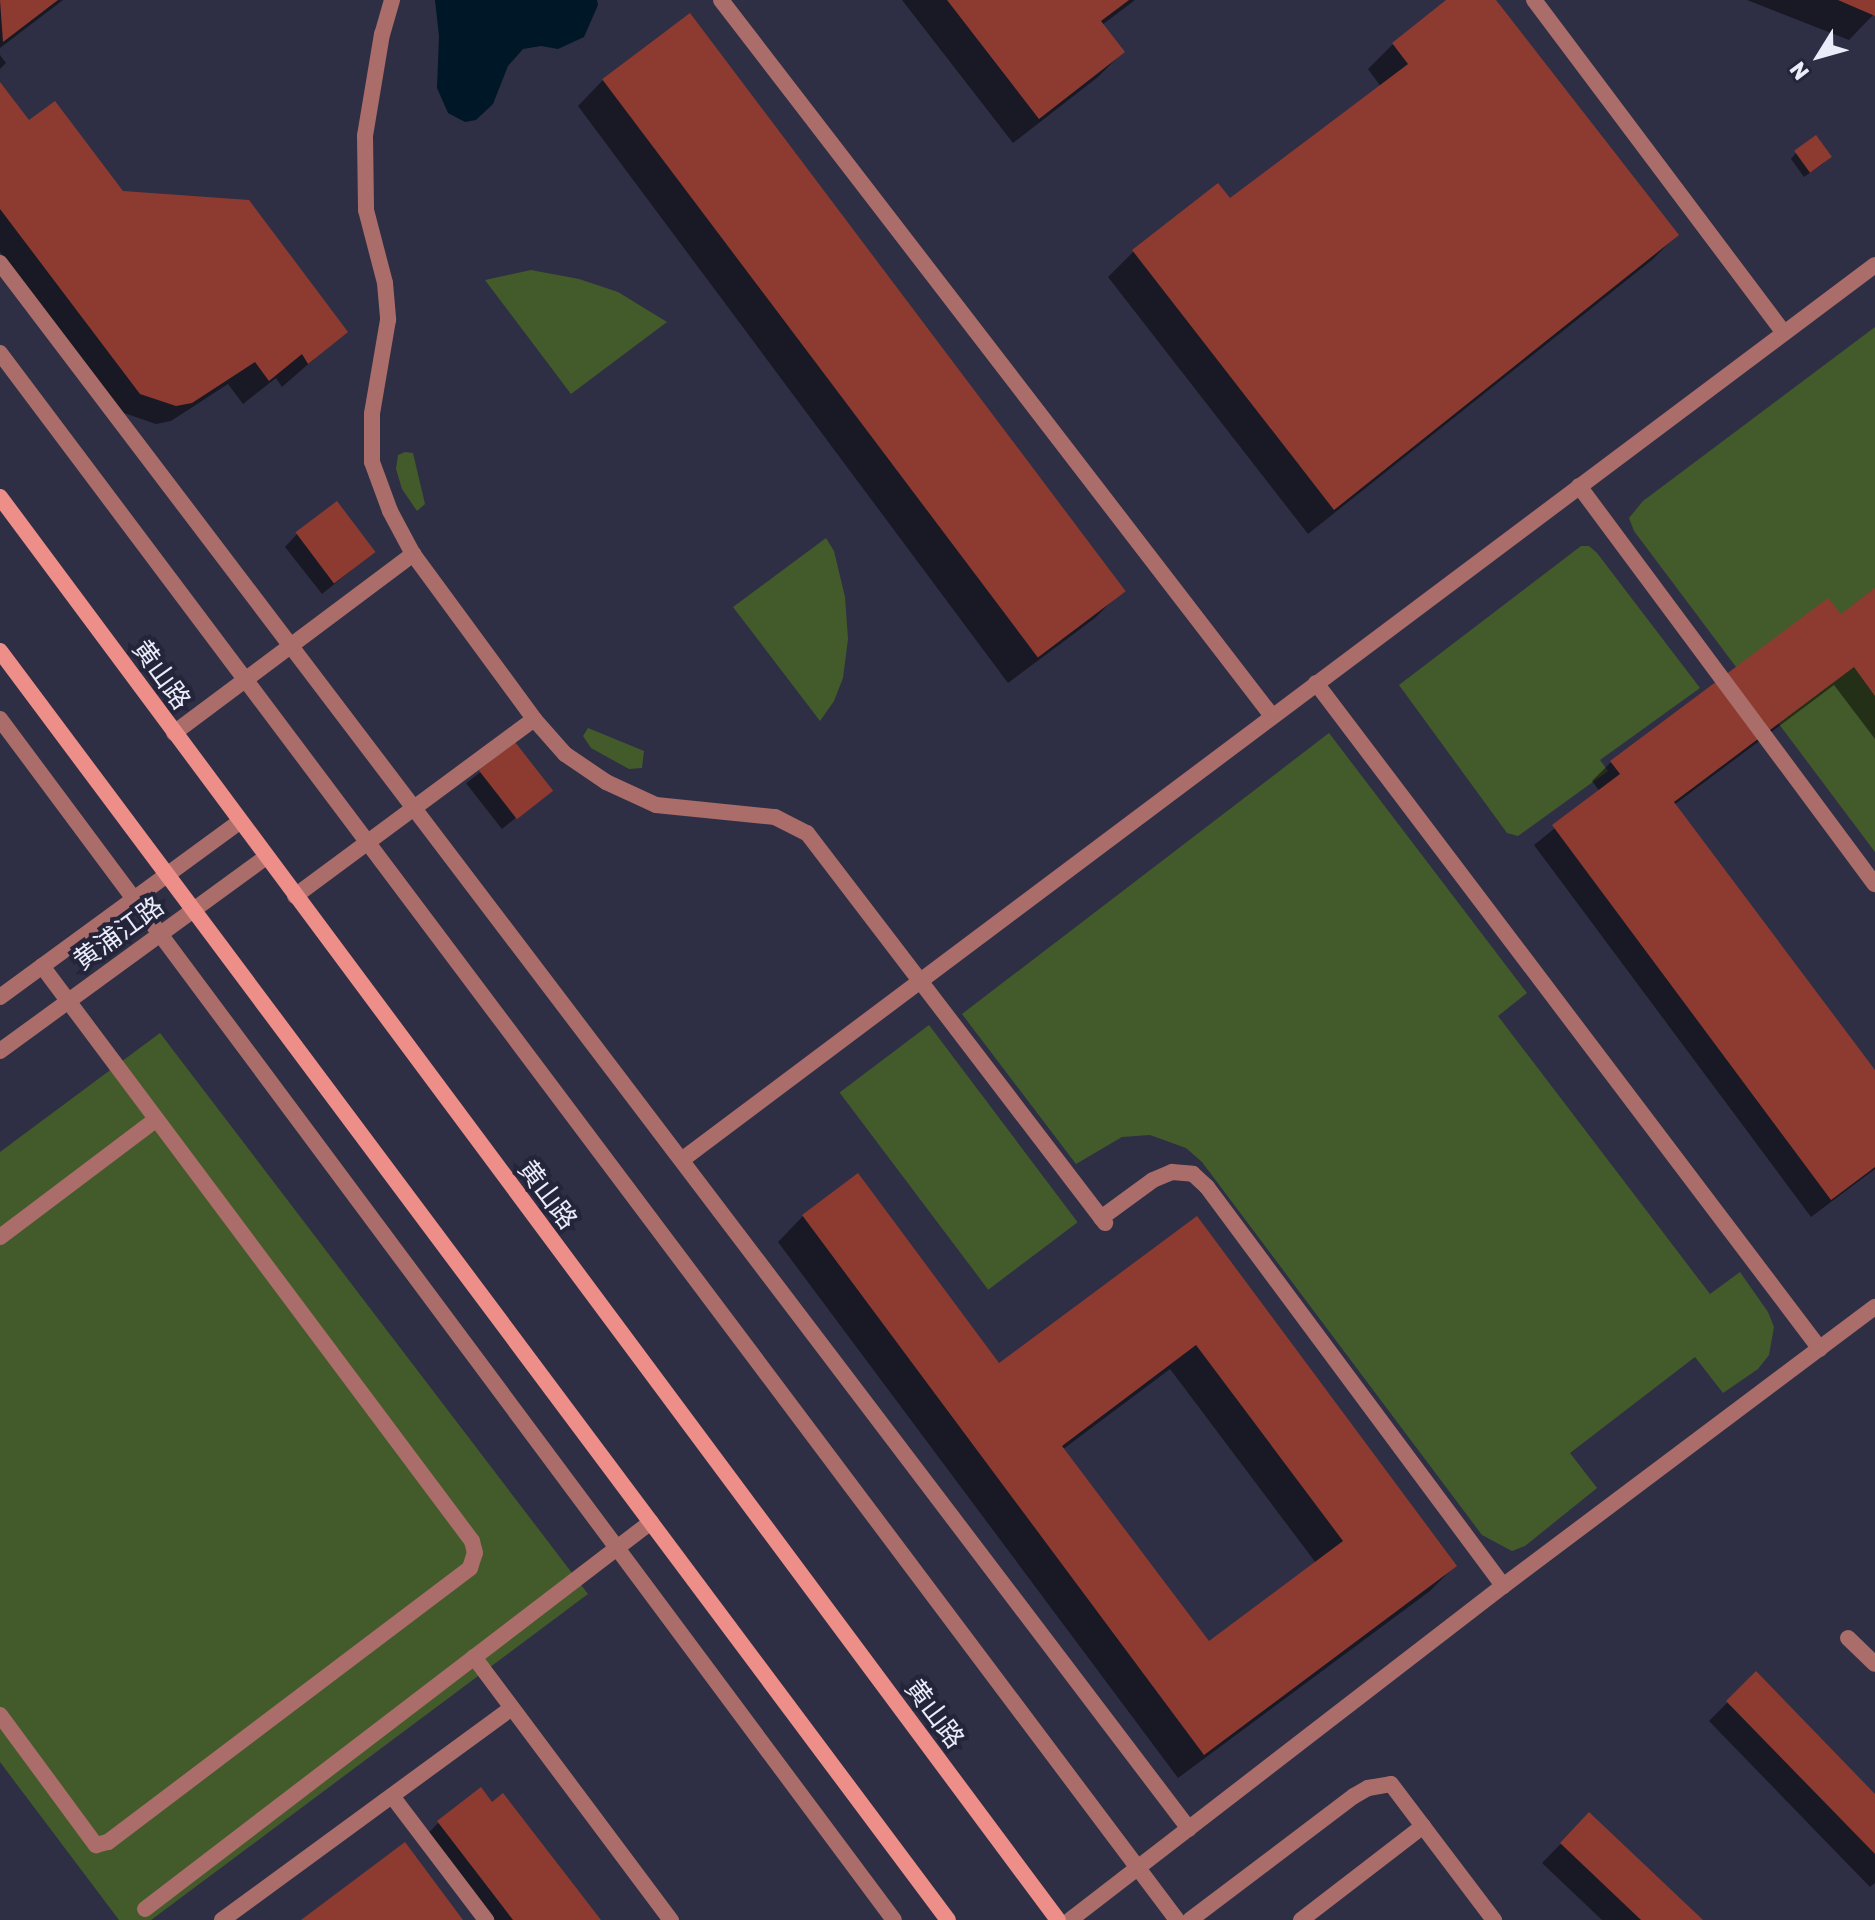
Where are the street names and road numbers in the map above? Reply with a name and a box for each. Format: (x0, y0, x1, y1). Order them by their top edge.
street label: 黄山路 (125, 634, 197, 716)
street label: 黄浦江路 (68, 891, 170, 977)
street label: 黄山路 (511, 1154, 583, 1236)
street label: 黄山路 (898, 1673, 970, 1755)

